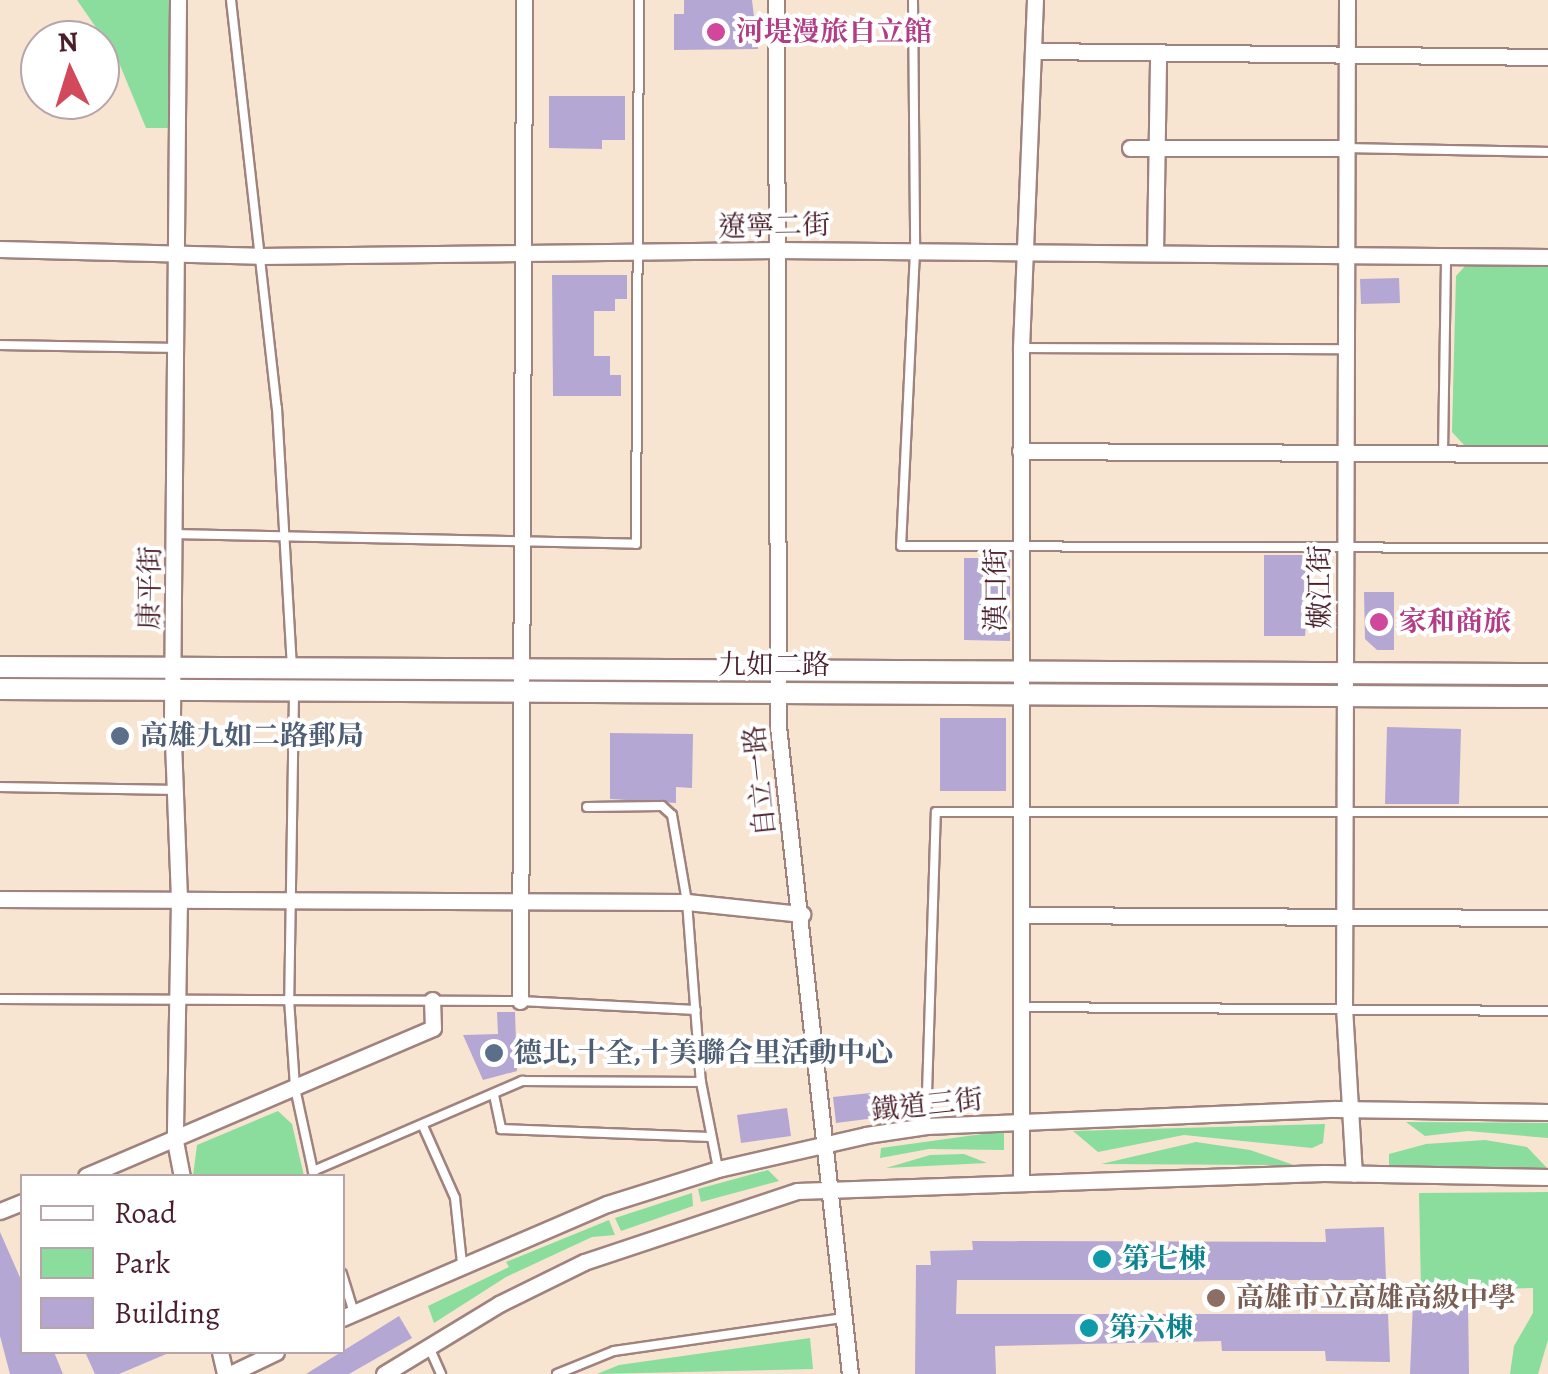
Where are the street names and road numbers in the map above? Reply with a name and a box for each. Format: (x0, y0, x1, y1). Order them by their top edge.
street label: 遼寧二街 (718, 208, 830, 244)
street label: 嫩江街 (1303, 545, 1337, 629)
street label: 康平街 (132, 546, 168, 630)
street label: 漢口街 (979, 548, 1013, 632)
street label: 九如二路 (718, 648, 830, 682)
street label: 自立一路 (737, 724, 783, 838)
street label: 鐵道三街 (870, 1082, 984, 1128)

